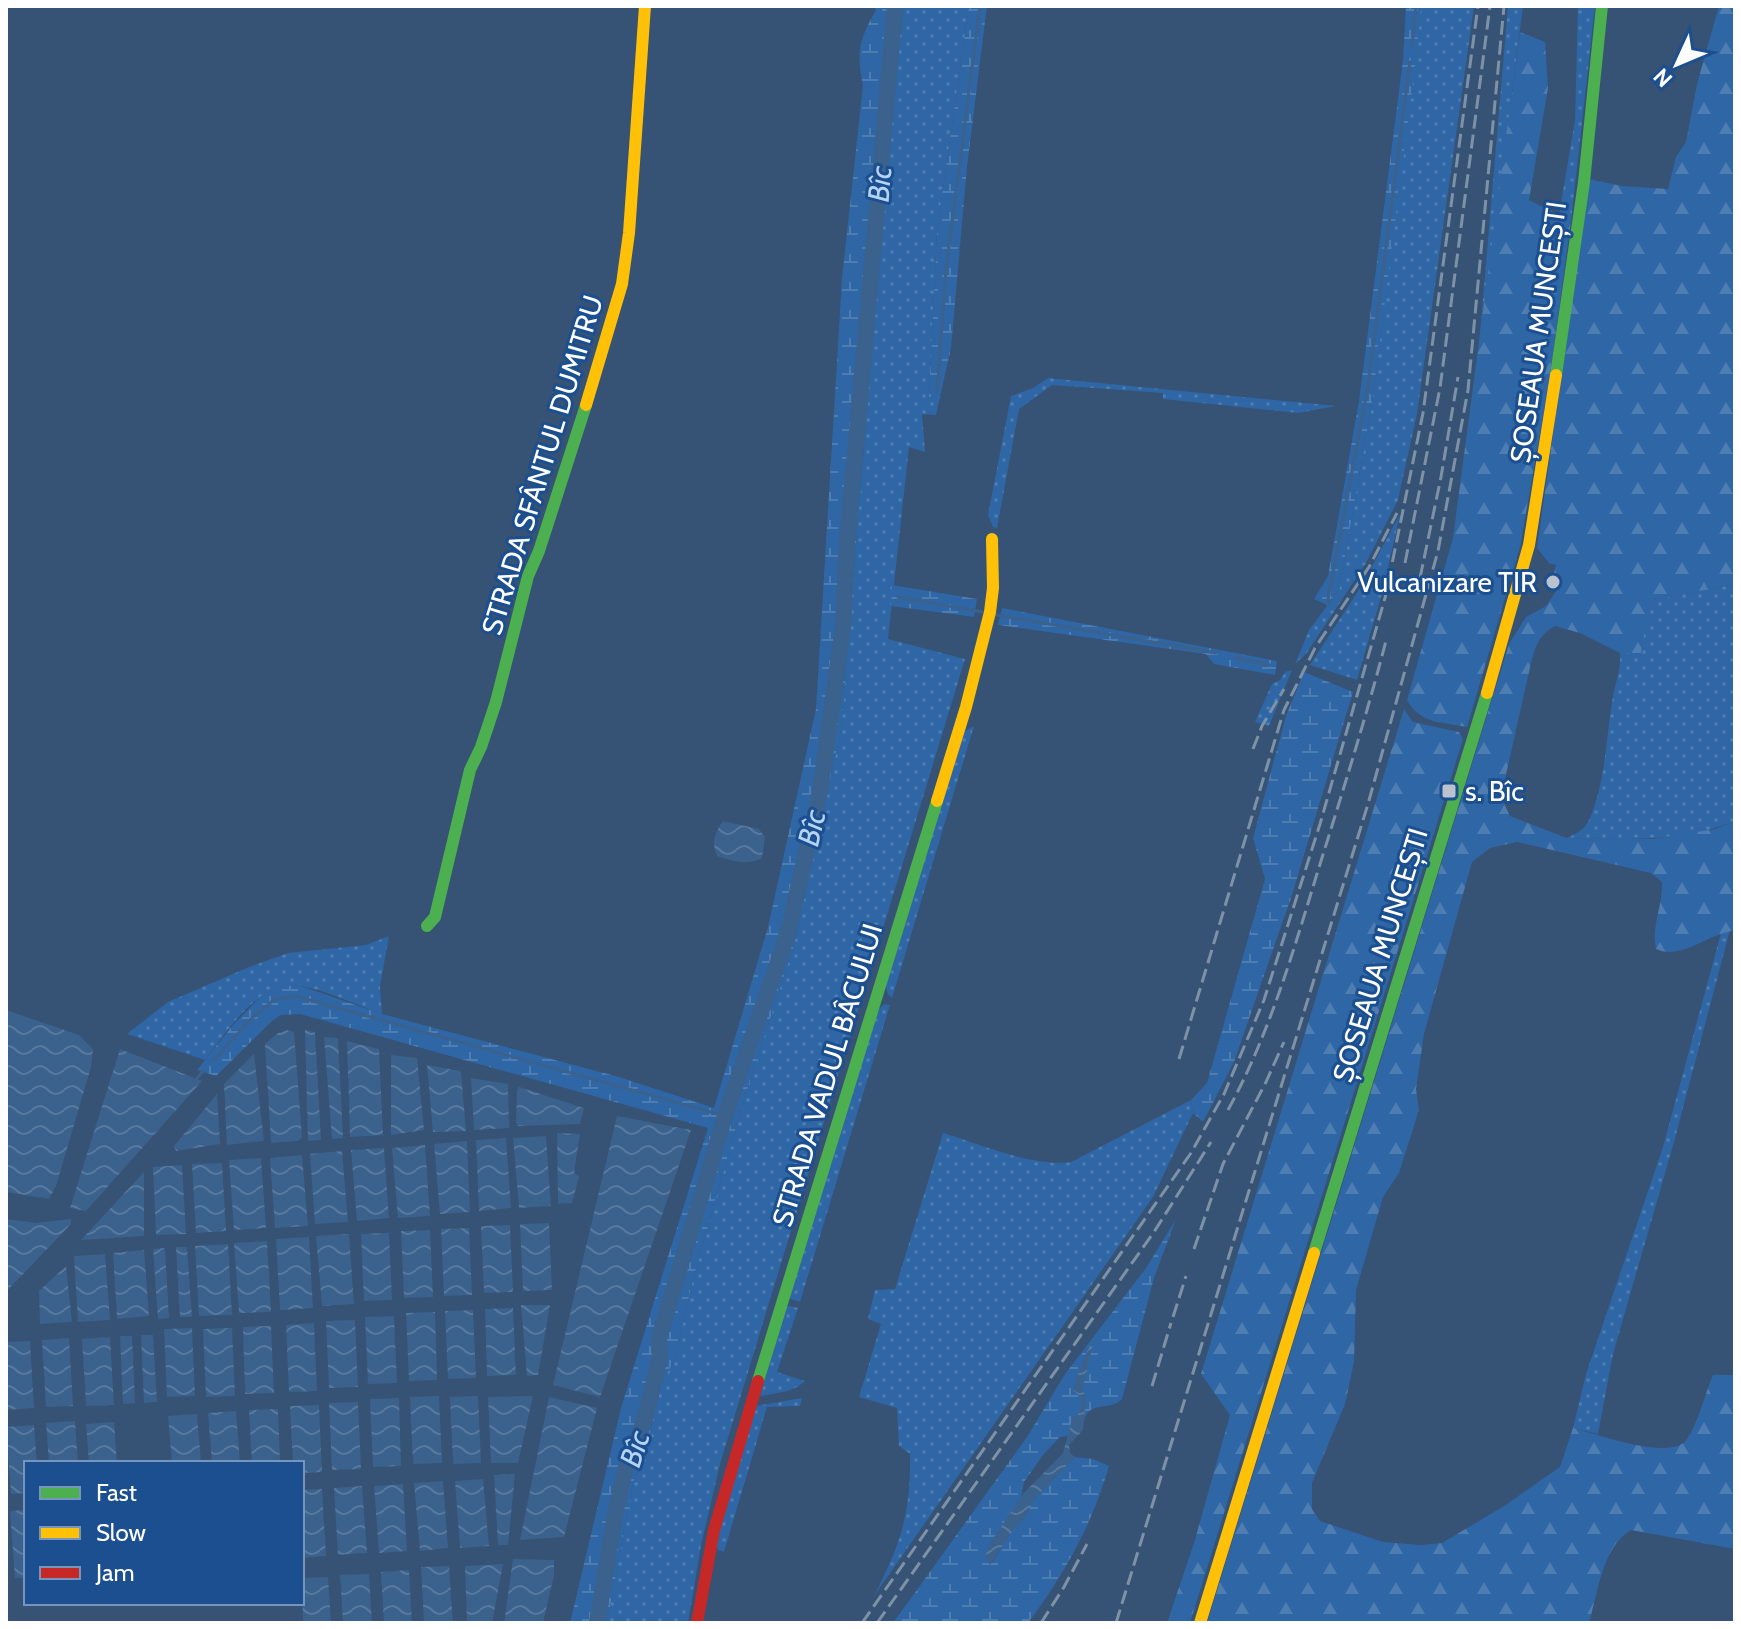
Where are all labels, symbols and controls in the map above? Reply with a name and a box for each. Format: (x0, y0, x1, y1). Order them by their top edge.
north arrow (1637, 24, 1717, 104)
text: N (1648, 63, 1678, 93)
water label: Bîc (860, 164, 900, 203)
street label: ȘOSEAUA MUNCEȘTI (1503, 199, 1574, 465)
street label: STRADA SFÂNTUL DUMITRU (474, 291, 610, 639)
place label: Vulcanizare TIR (1357, 565, 1537, 599)
marker: Vulcanizare TIR (1544, 573, 1562, 591)
place label: s. Bîc (1465, 774, 1524, 808)
marker: s. Bîc (1440, 782, 1458, 800)
water label: Bîc (789, 806, 834, 849)
street label: ȘOSEAUA MUNCEȘTI (1325, 824, 1436, 1086)
street label: STRADA VADUL BÂCULUI (765, 919, 889, 1231)
water label: Bîc (611, 1426, 658, 1472)
legend (24, 1461, 304, 1605)
text: Fast (96, 1478, 137, 1507)
text: Slow (96, 1518, 146, 1547)
text: Jam (95, 1558, 134, 1587)

